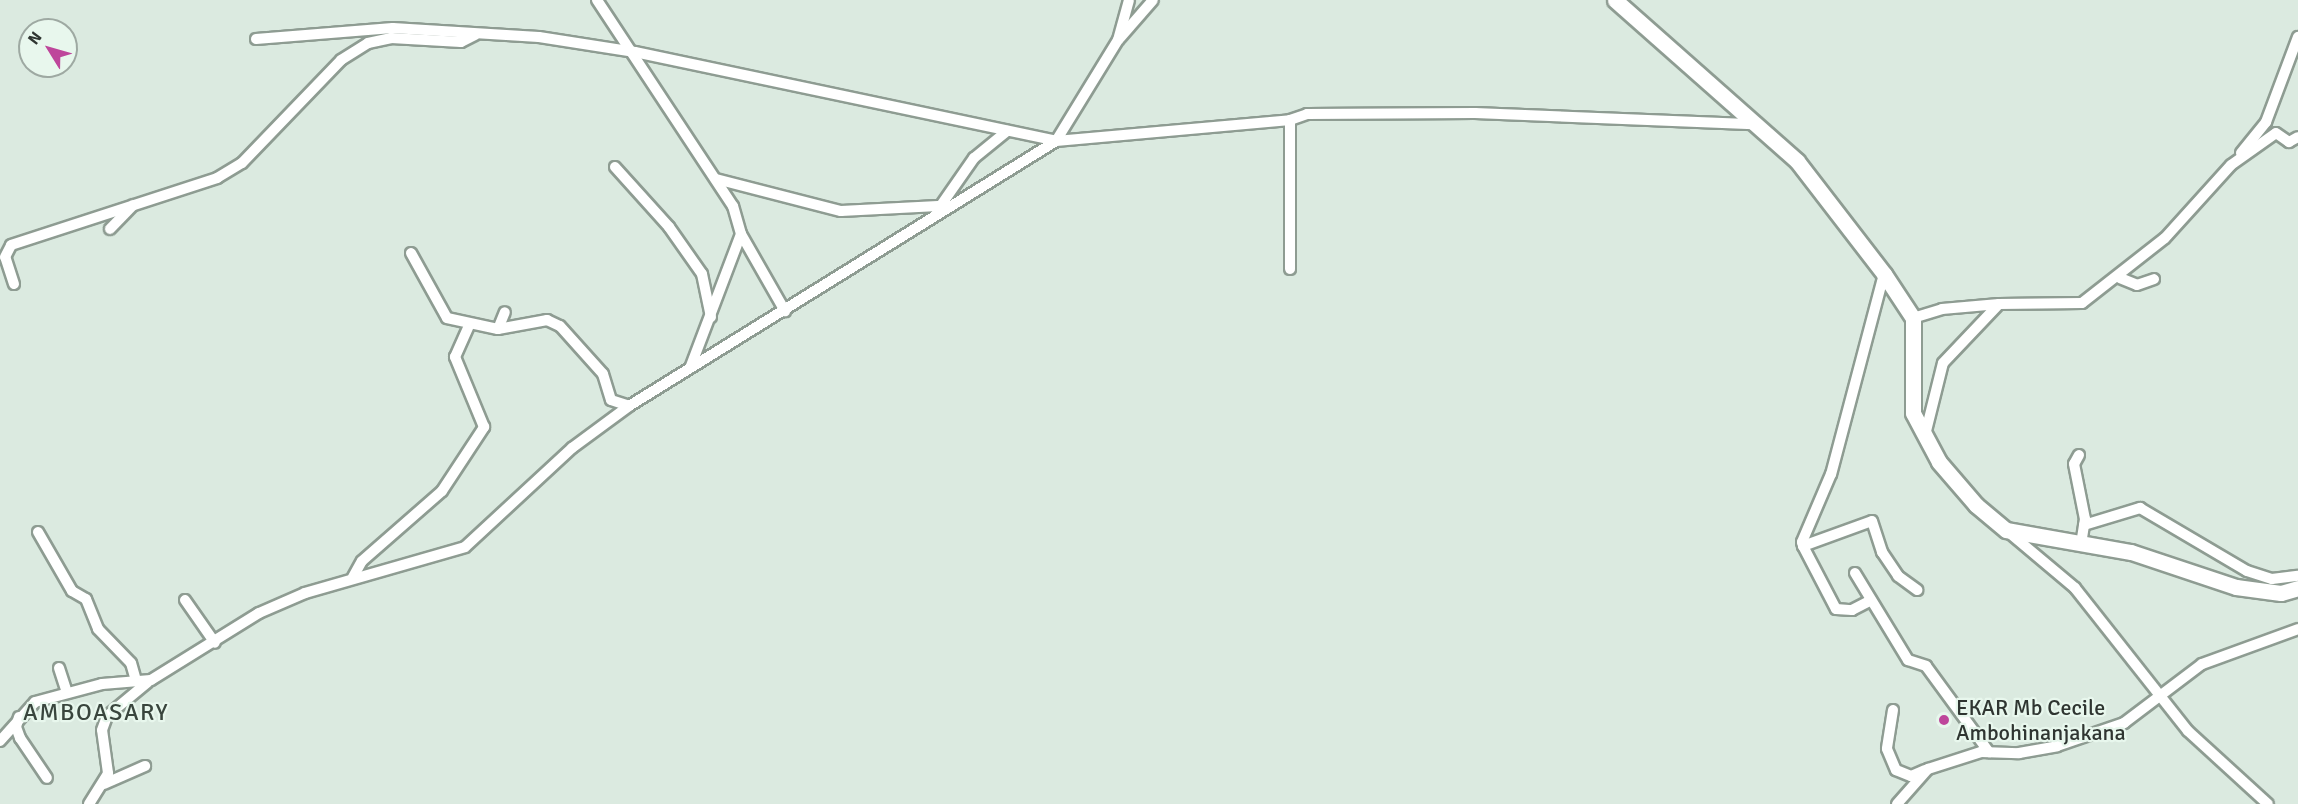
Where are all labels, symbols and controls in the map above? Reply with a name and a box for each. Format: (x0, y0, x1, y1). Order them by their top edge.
north arrow (18, 18, 78, 78)
text: N (24, 28, 47, 49)
place label: EKAR Mb Cecile Ambohinanjakana (1956, 694, 2126, 746)
district label: AMBOASARY (23, 699, 169, 727)
marker: EKAR Mb Cecile Ambohinanjakana (1937, 713, 1951, 727)

